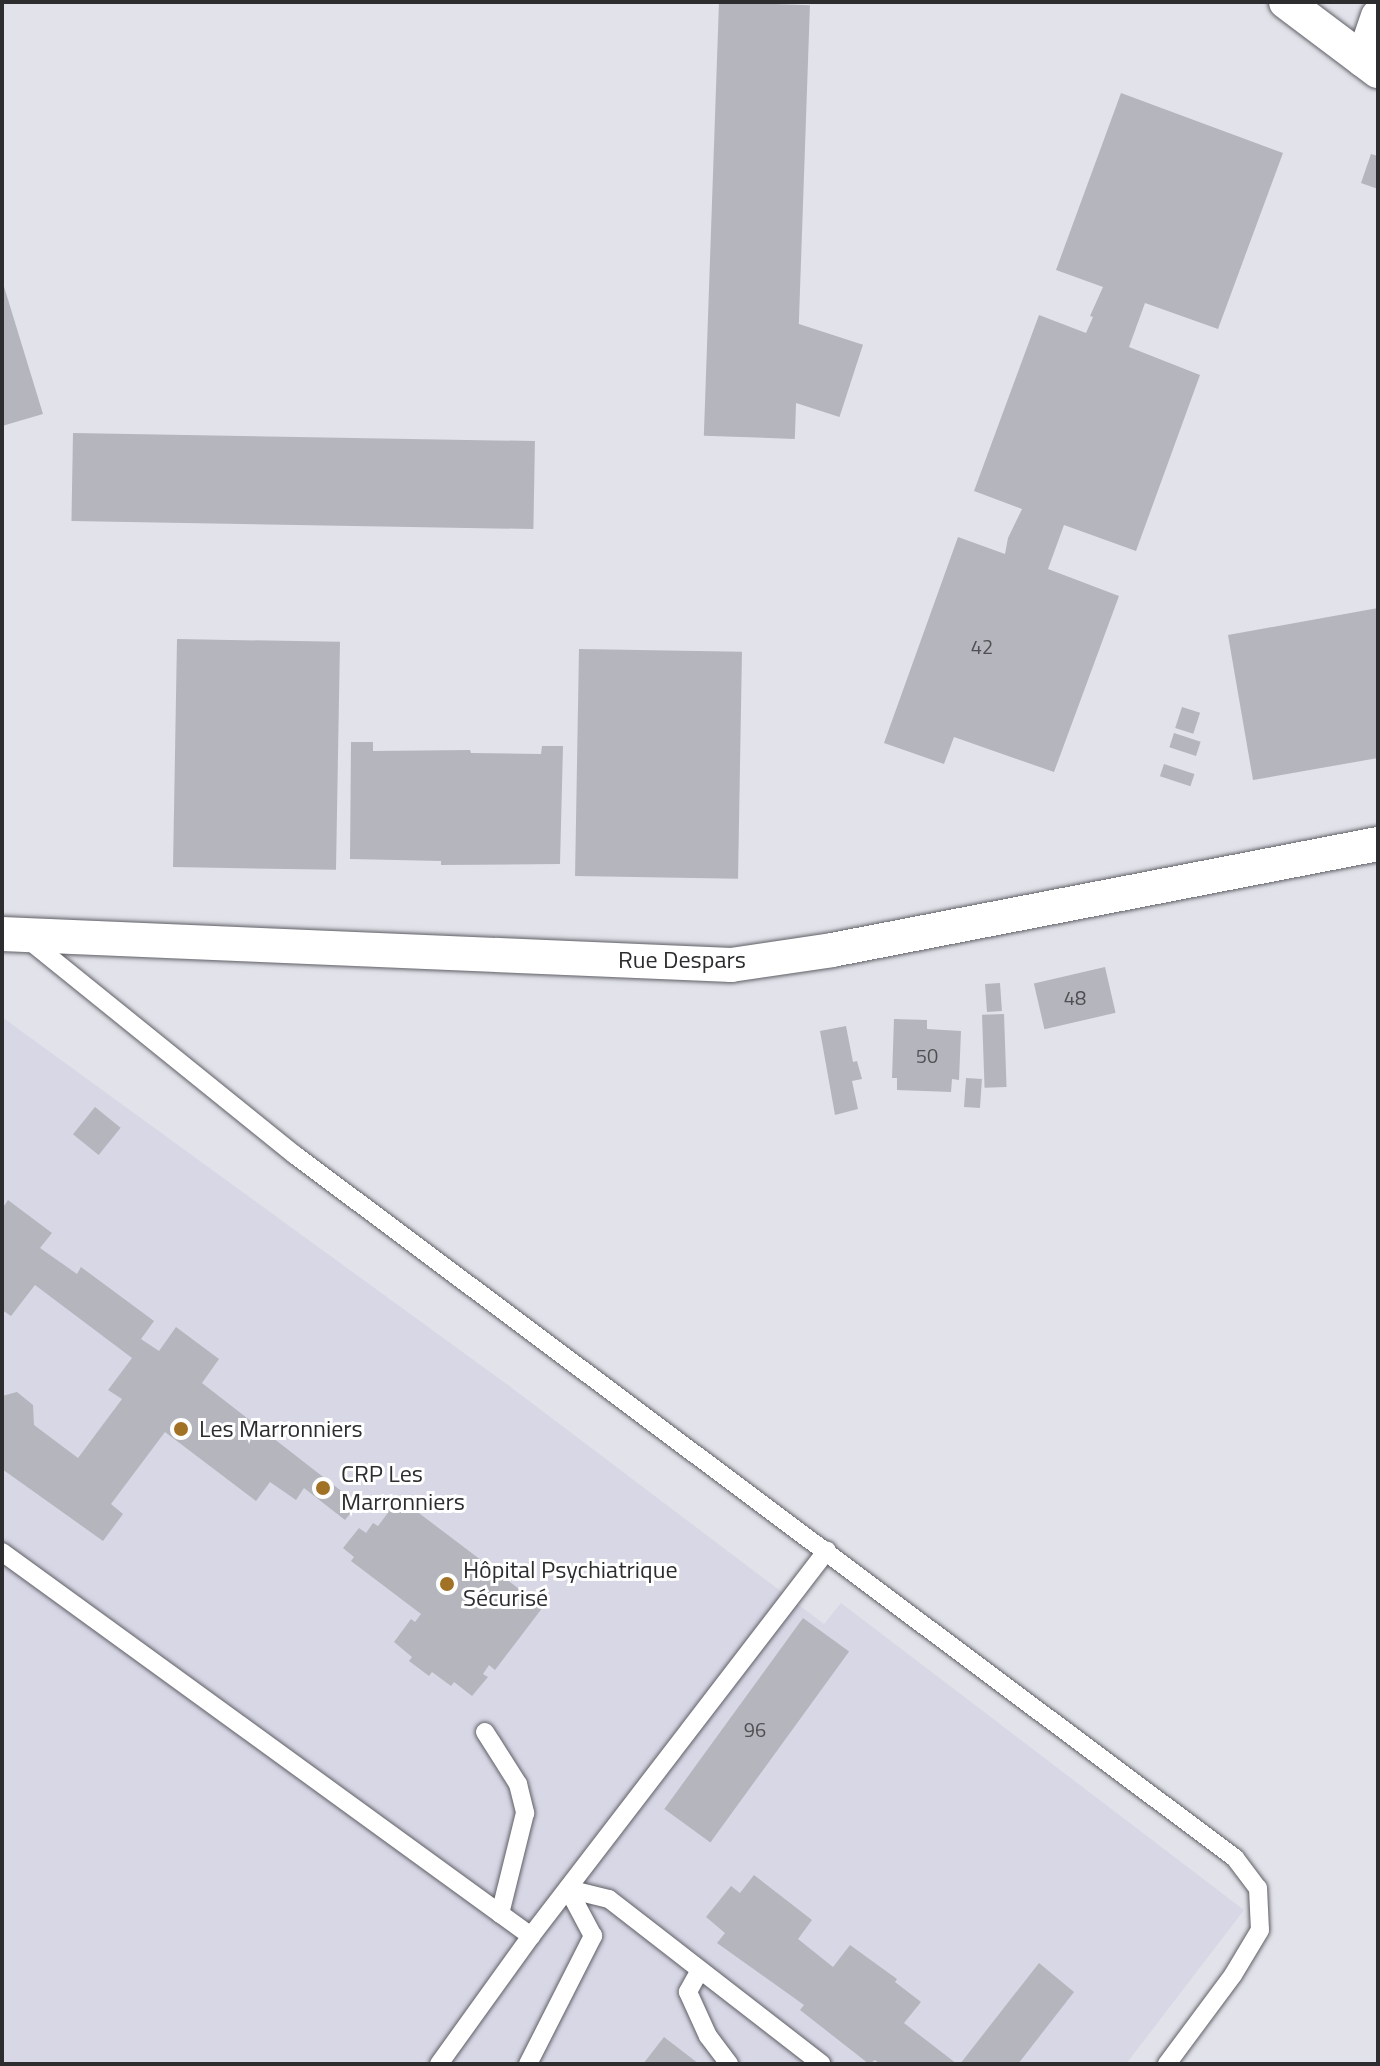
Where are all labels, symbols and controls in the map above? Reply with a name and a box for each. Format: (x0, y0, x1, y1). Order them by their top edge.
house number: 42 (971, 634, 993, 658)
street label: Rue Despars (618, 946, 746, 974)
house number: 48 (1064, 985, 1086, 1009)
house number: 50 (916, 1043, 938, 1067)
place label: Les Marronniers (199, 1415, 363, 1443)
marker: Les Marronniers (170, 1418, 192, 1440)
place label: CRP Les Marronniers (341, 1460, 465, 1516)
marker: CRP Les Marronniers (312, 1477, 334, 1499)
place label: Hôpital Psychiatrique Sécurisé (463, 1556, 678, 1612)
marker: Hôpital Psychiatrique Sécurisé (438, 1575, 456, 1593)
house number: 96 (744, 1717, 766, 1741)

